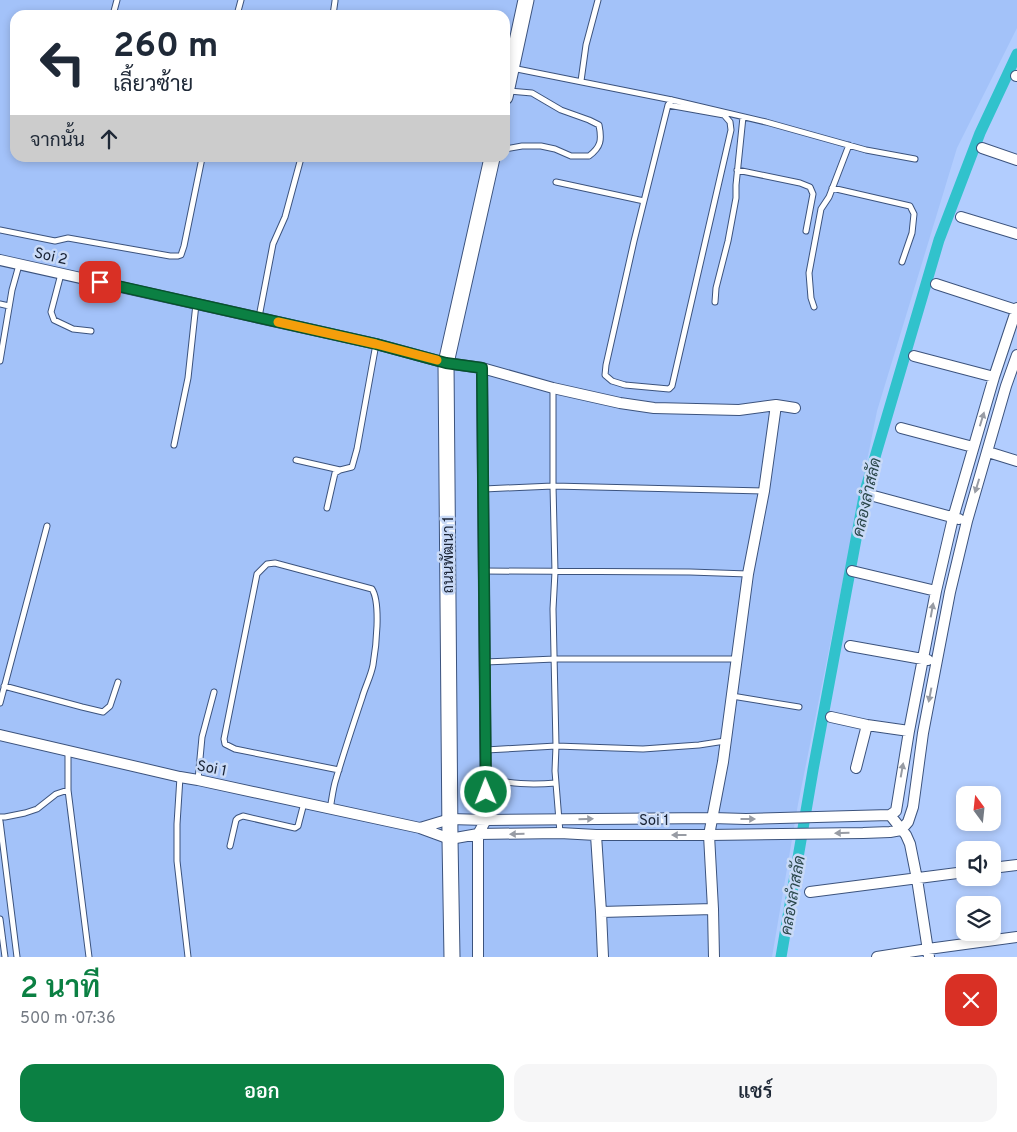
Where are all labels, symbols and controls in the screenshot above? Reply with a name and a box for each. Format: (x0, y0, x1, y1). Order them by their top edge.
text: 260 m (113, 25, 218, 69)
icon: left (30, 30, 95, 95)
text: เลี้ยวซ้าย (113, 72, 193, 99)
icon: ahead (95, 125, 123, 153)
text: จากนั้น (30, 129, 85, 153)
street label: Soi 2 (32, 244, 69, 270)
pin (79, 261, 121, 303)
icon: arrive (86, 268, 114, 296)
one-way arrow (978, 412, 986, 427)
water label: คลองลำสลัด (847, 455, 887, 539)
one-way arrow (973, 478, 981, 493)
street label: ถนนพัฒนา 1 (439, 516, 459, 594)
one-way arrow (929, 602, 937, 618)
one-way arrow (926, 688, 934, 703)
street label: Soi 1 (195, 757, 228, 782)
one-way arrow (899, 762, 907, 778)
position arrow (459, 765, 511, 817)
north arrow (956, 786, 1001, 831)
map controls (956, 786, 1001, 941)
street label: Soi 1 (639, 812, 669, 831)
one-way arrow (578, 815, 594, 823)
one-way arrow (741, 815, 757, 823)
one-way arrow (833, 829, 849, 837)
one-way arrow (508, 830, 524, 838)
one-way arrow (671, 831, 687, 839)
button: sound (956, 841, 1001, 886)
water label: คลองลำสลัด (775, 854, 811, 937)
button: layers (956, 896, 1001, 941)
text: 2 นาที (20, 971, 100, 1008)
button: close (945, 974, 997, 1026)
text: 500 m · 07:36 (20, 1009, 115, 1029)
button: ออก (20, 1064, 504, 1122)
button: แชร์ (514, 1064, 997, 1122)

